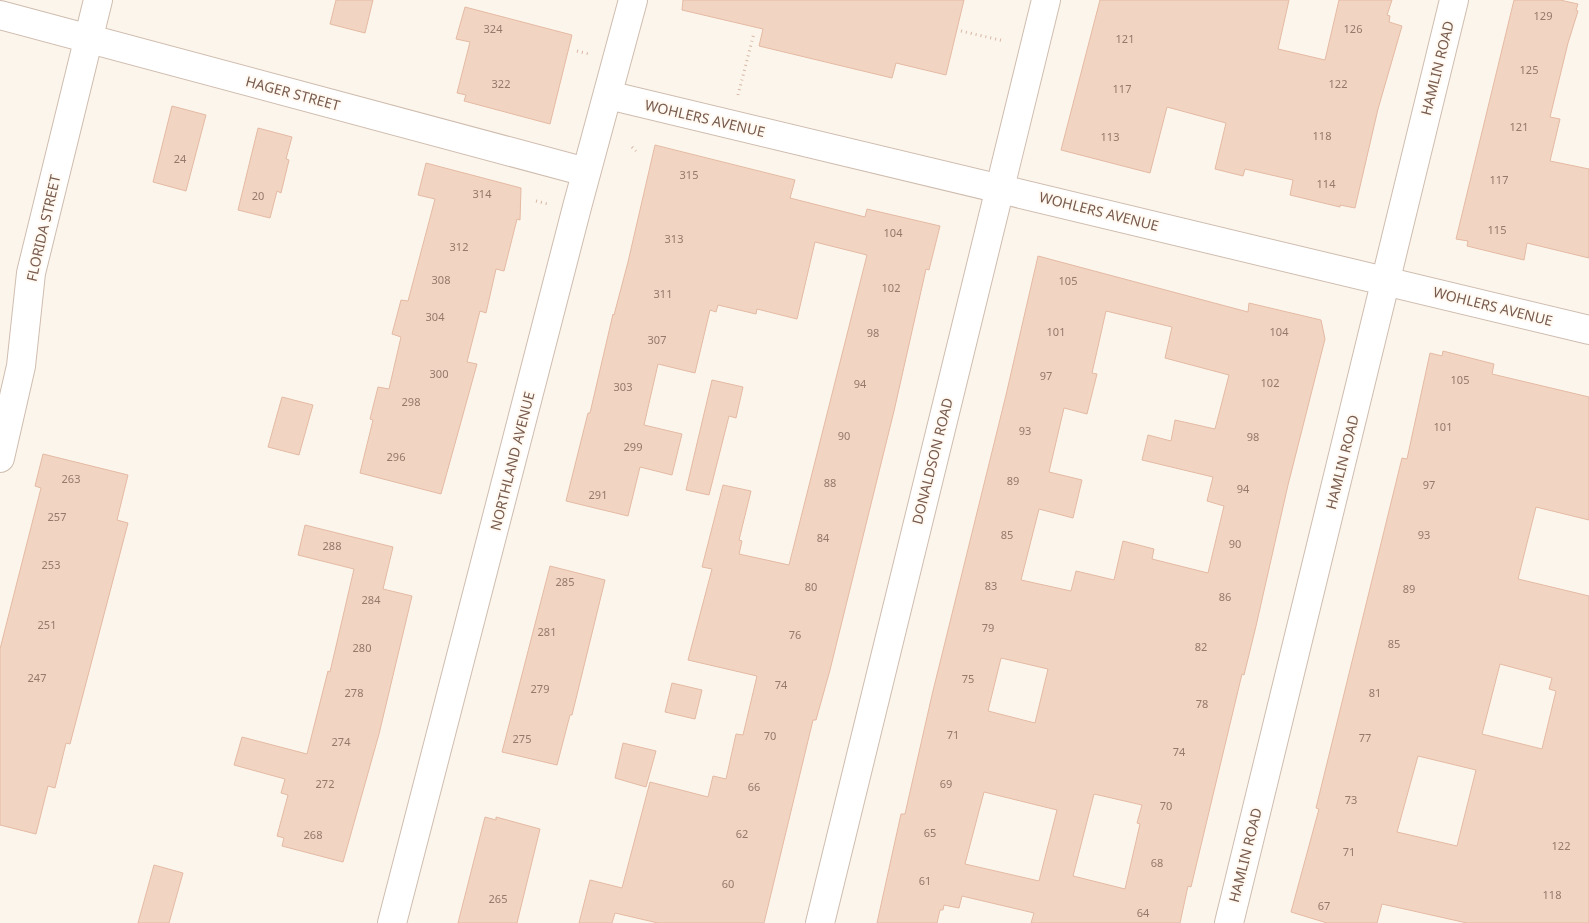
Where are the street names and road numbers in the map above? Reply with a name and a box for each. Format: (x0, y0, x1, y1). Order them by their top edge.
street label: HAMLIN ROAD (1416, 19, 1458, 117)
street label: HAGER STREET (244, 71, 342, 115)
street label: WOHLERS AVENUE (643, 95, 767, 141)
street label: FLORIDA STREET (22, 173, 65, 283)
street label: WOHLERS AVENUE (1037, 187, 1161, 235)
street label: WOHLERS AVENUE (1431, 282, 1555, 330)
street label: NORTHLAND AVENUE (486, 390, 538, 532)
street label: DONALDSON ROAD (907, 396, 957, 526)
street label: HAMLIN ROAD (1321, 413, 1363, 511)
street label: HAMLIN ROAD (1224, 806, 1266, 904)

